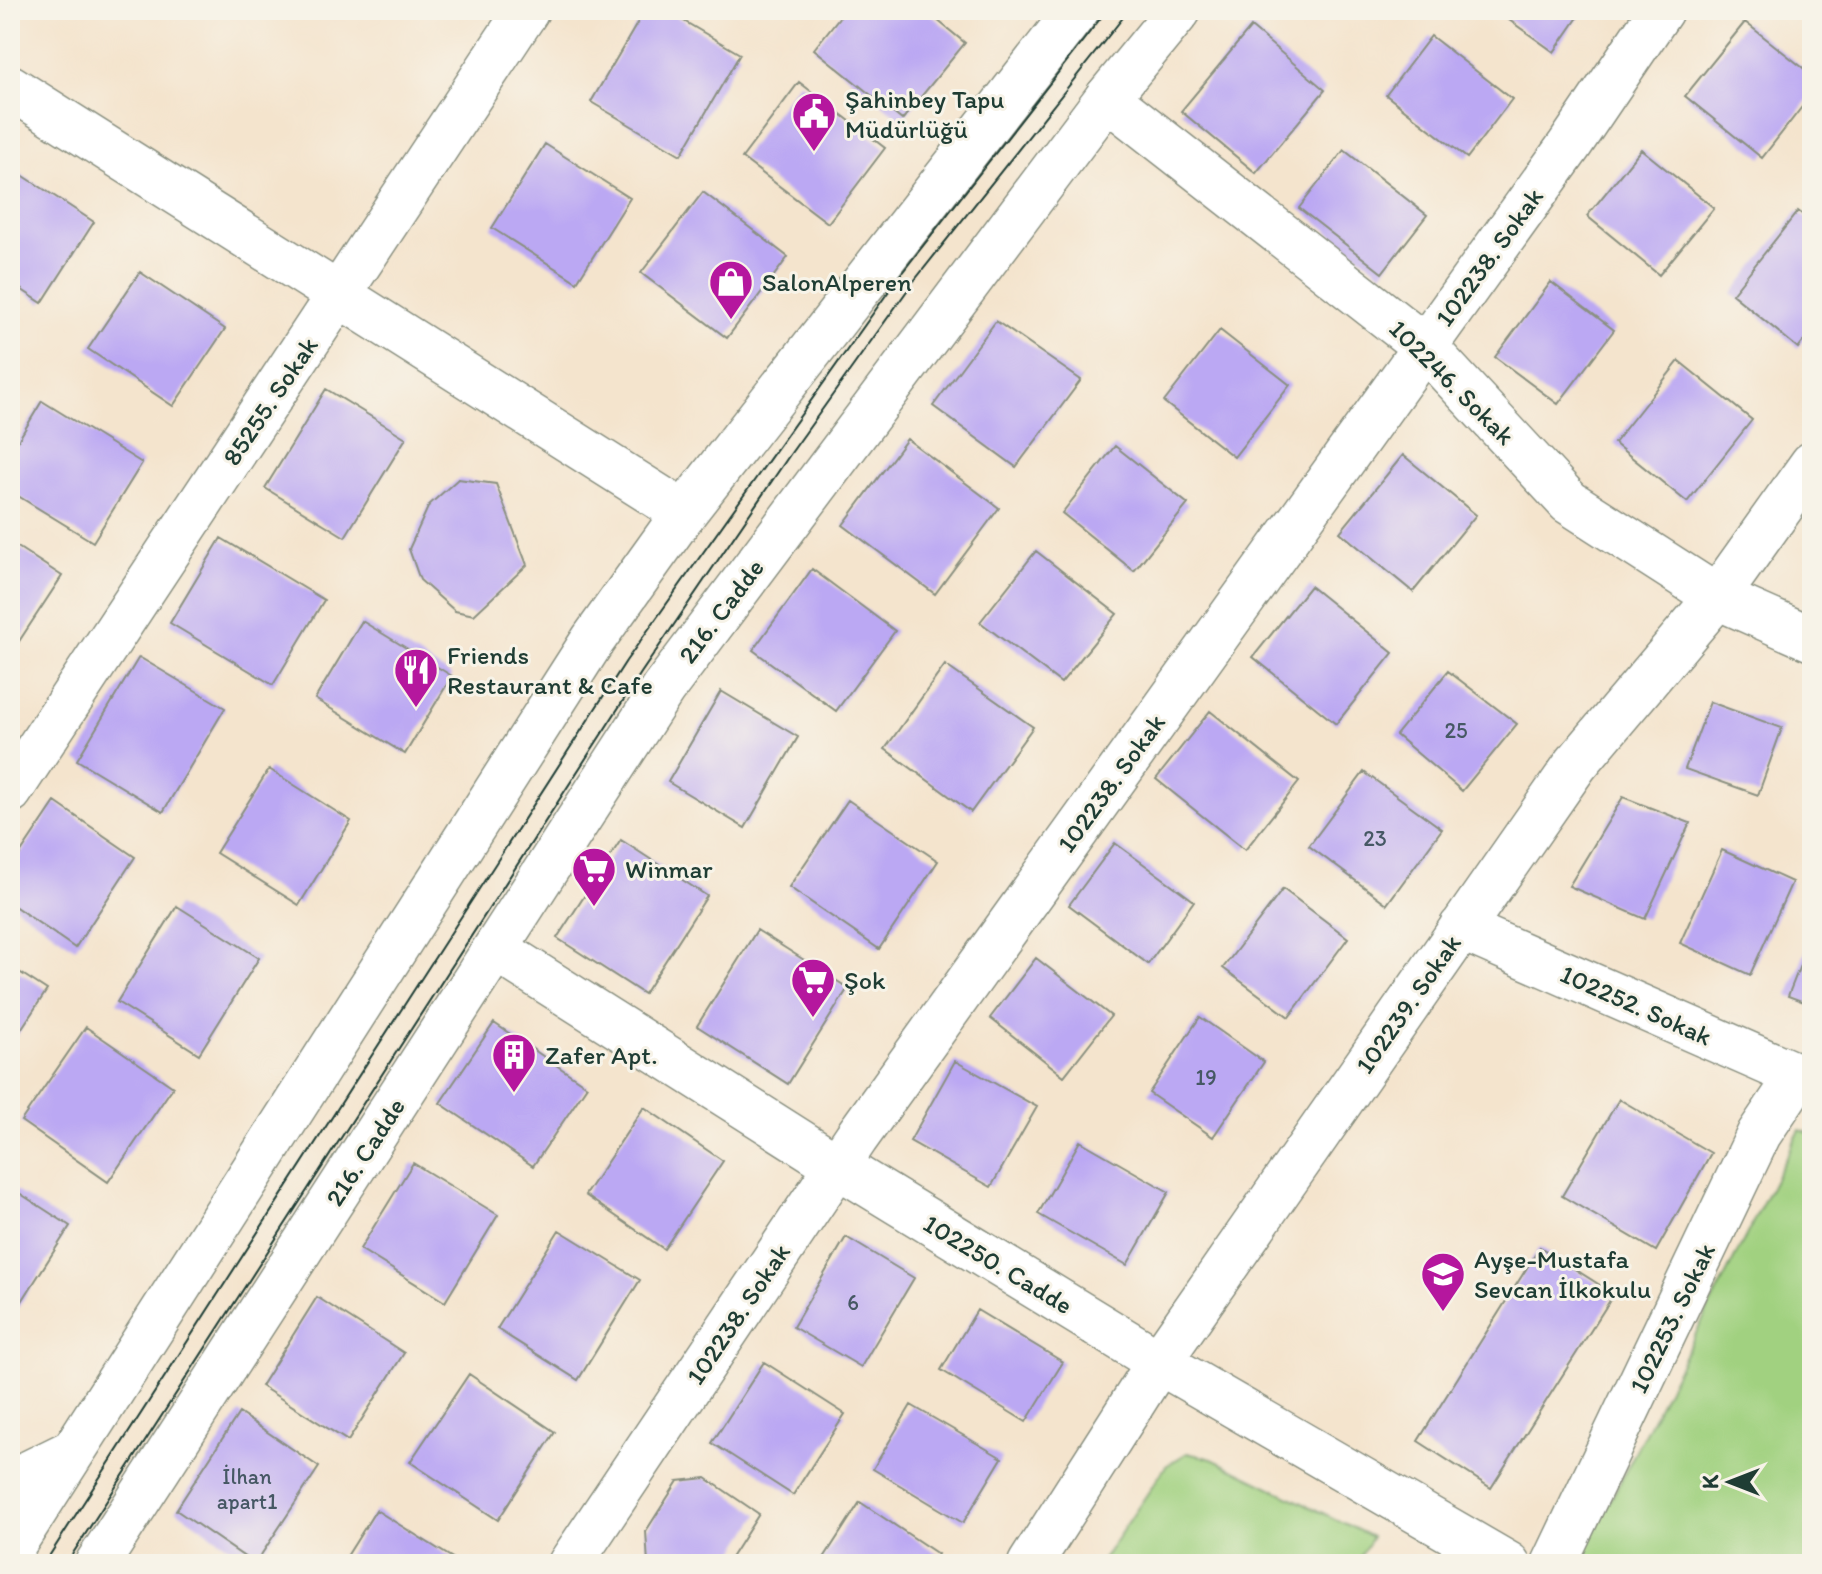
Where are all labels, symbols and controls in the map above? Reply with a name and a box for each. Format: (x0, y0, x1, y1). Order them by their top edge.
place label: Şahinbey Tapu Müdürlüğü (845, 83, 1004, 145)
public building icon: Şahinbey Tapu Müdürlüğü (790, 90, 838, 153)
street label: 102238. Sokak (1428, 181, 1550, 333)
shop icon: SalonAlperen (707, 258, 755, 321)
place label: SalonAlperen (762, 266, 912, 298)
street label: 102246. Sokak (1383, 313, 1521, 451)
street label: 85255. Sokak (215, 330, 325, 472)
street label: 216. Cadde (671, 552, 771, 670)
place label: Friends Restaurant & Cafe (447, 639, 653, 701)
restaurant icon: Friends Restaurant & Cafe (392, 646, 440, 709)
street label: 102238. Sokak (1050, 707, 1172, 859)
house number: 25 (1444, 717, 1468, 744)
house number: 23 (1363, 825, 1387, 852)
supermarket icon: Winmar (570, 845, 618, 908)
place label: Winmar (625, 853, 713, 885)
street label: 102239. Sokak (1348, 928, 1468, 1080)
supermarket icon: Şok (789, 956, 837, 1019)
street label: 102252. Sokak (1555, 957, 1717, 1053)
place label: Şok (844, 964, 886, 996)
building icon: Zafer Apt. (490, 1031, 538, 1094)
place label: Zafer Apt. (545, 1039, 658, 1071)
house number: 19 (1195, 1064, 1217, 1091)
street label: 216. Cadde (318, 1092, 412, 1212)
street label: 102250. Cadde (918, 1207, 1078, 1321)
street label: 102238. Sokak (679, 1237, 797, 1391)
street label: 102253. Sokak (1622, 1238, 1722, 1398)
place label: Ayşe-Mustafa Sevcan İlkokulu (1474, 1243, 1651, 1305)
school or university icon: Ayşe-Mustafa Sevcan İlkokulu (1419, 1250, 1467, 1313)
house number: 6 (847, 1289, 859, 1316)
north arrow (1690, 1442, 1770, 1522)
house number: İlhan apart1 (217, 1463, 277, 1515)
text: K (1697, 1474, 1724, 1489)

